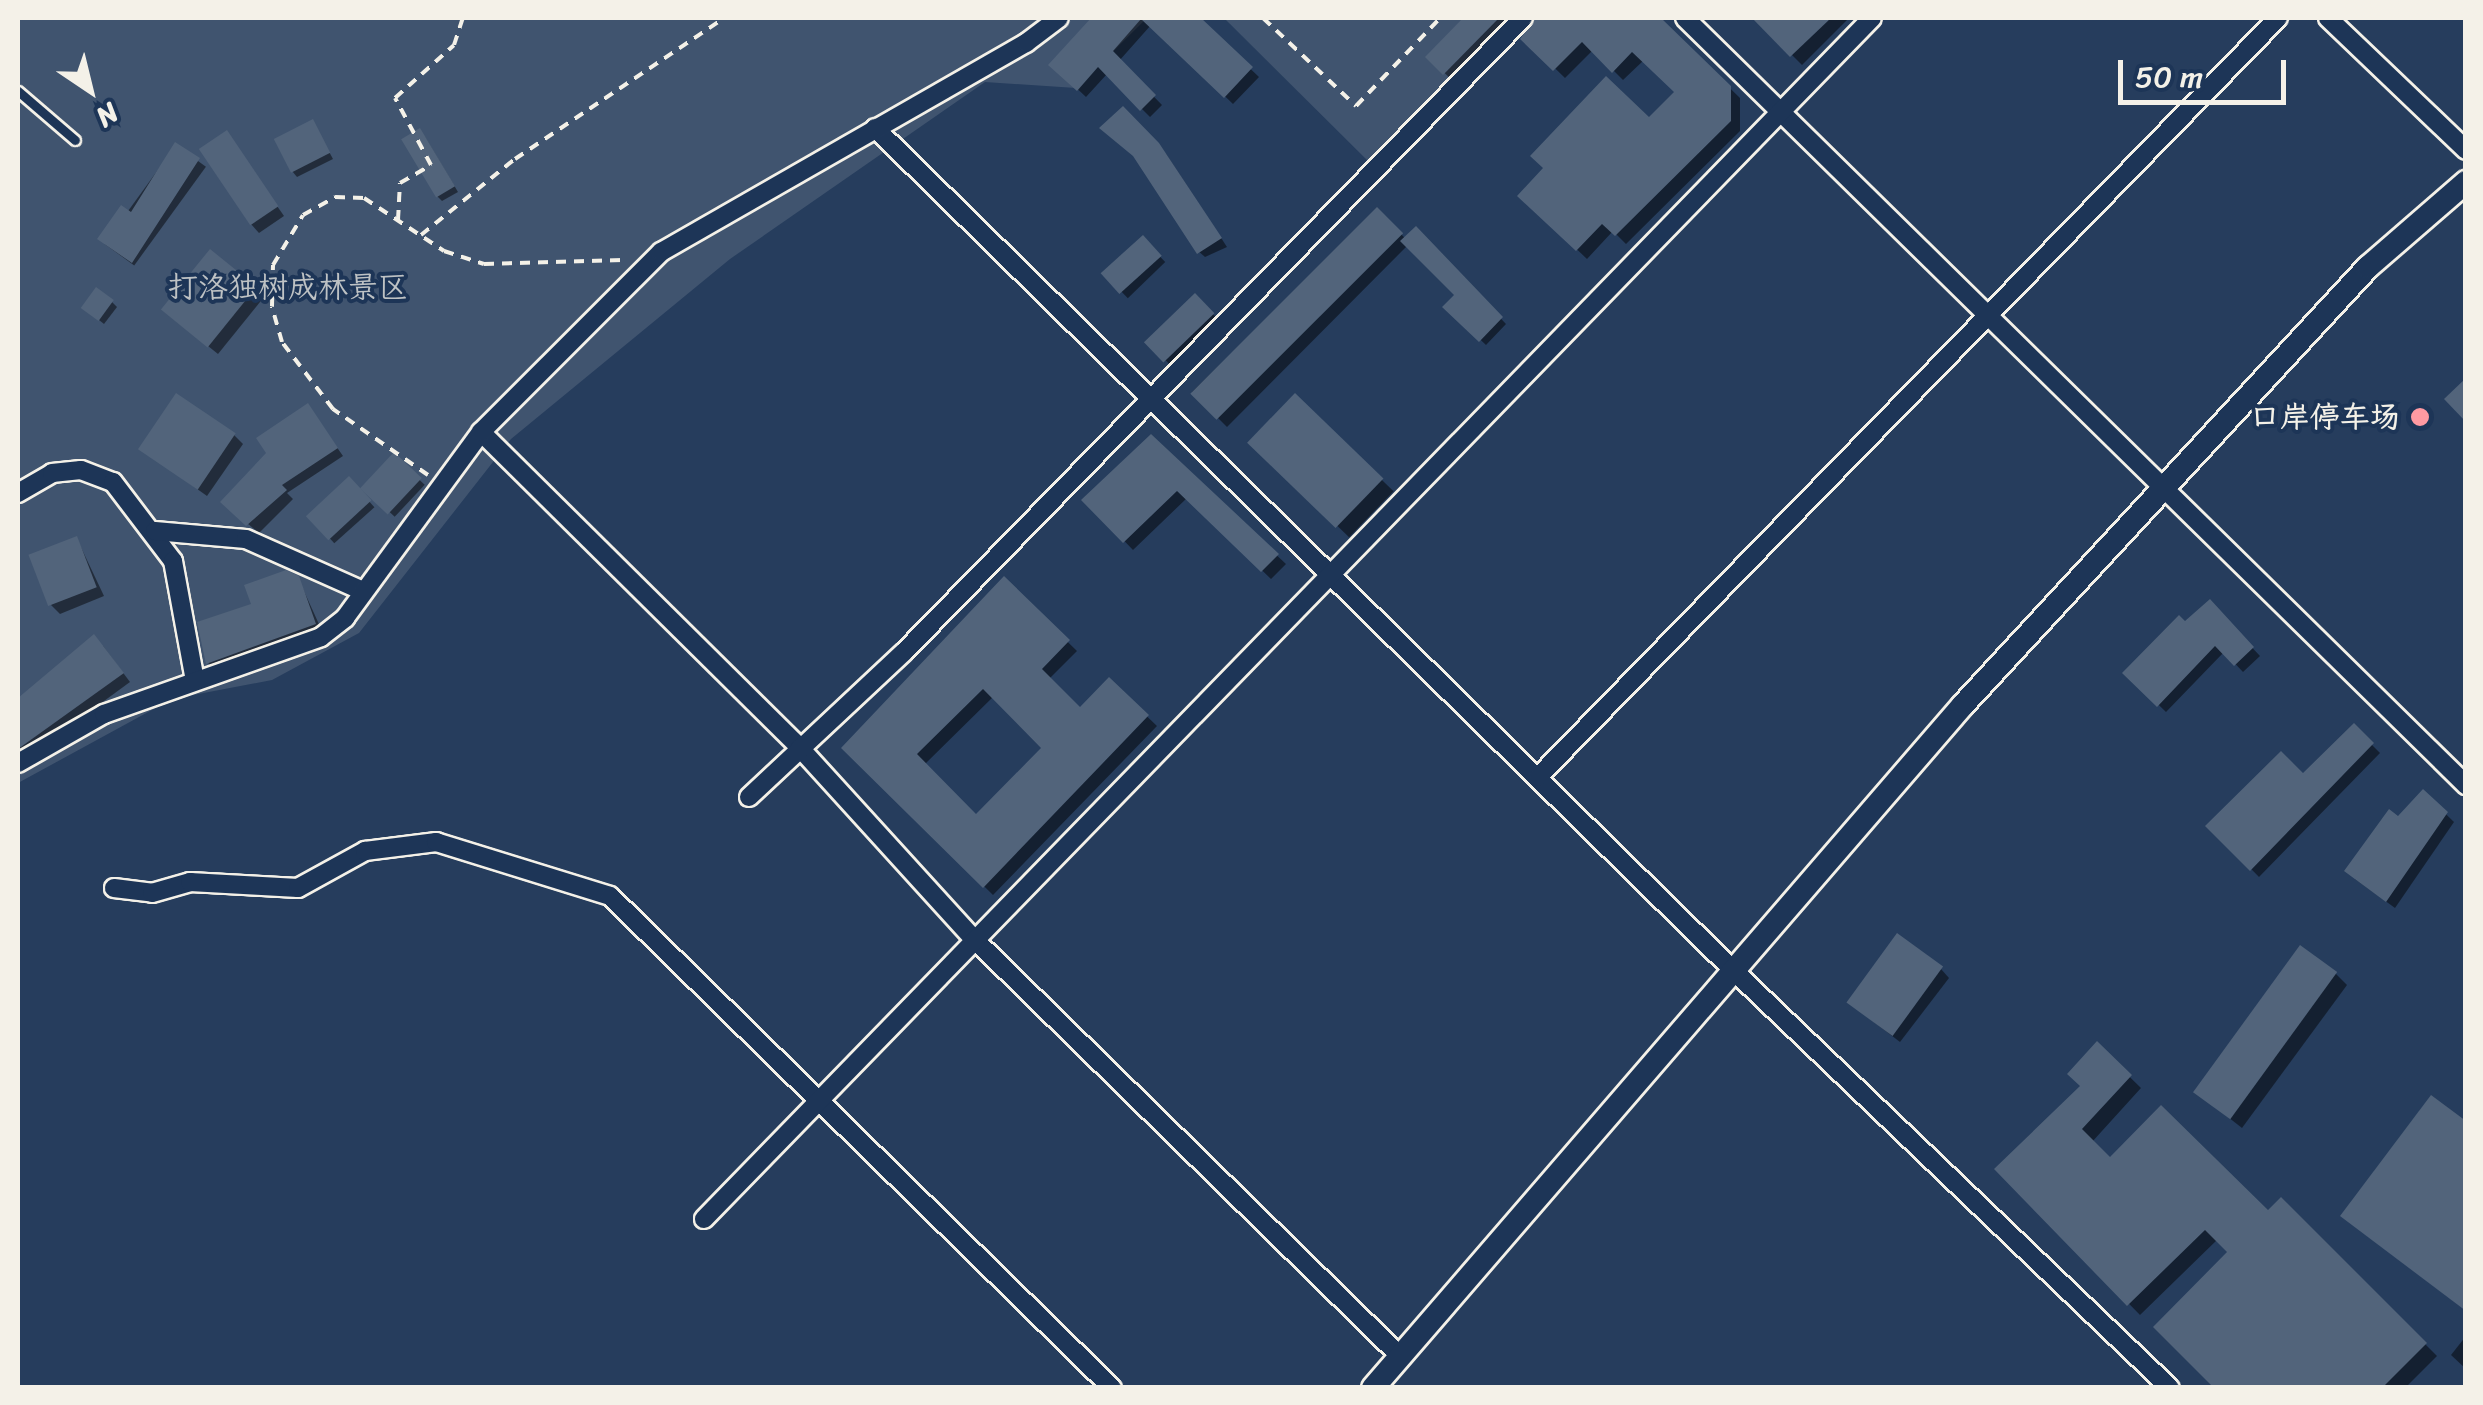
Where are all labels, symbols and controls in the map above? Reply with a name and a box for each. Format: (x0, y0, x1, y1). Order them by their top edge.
north arrow (40, 40, 140, 140)
scale bar (2123, 40, 2290, 102)
text: 50 m (2135, 50, 2203, 104)
text: N (85, 89, 129, 141)
park label: 打洛独树成林景区 (168, 269, 408, 305)
place label: 口岸停车场 (2250, 399, 2400, 435)
marker: 口岸停车场 (2409, 406, 2431, 428)

